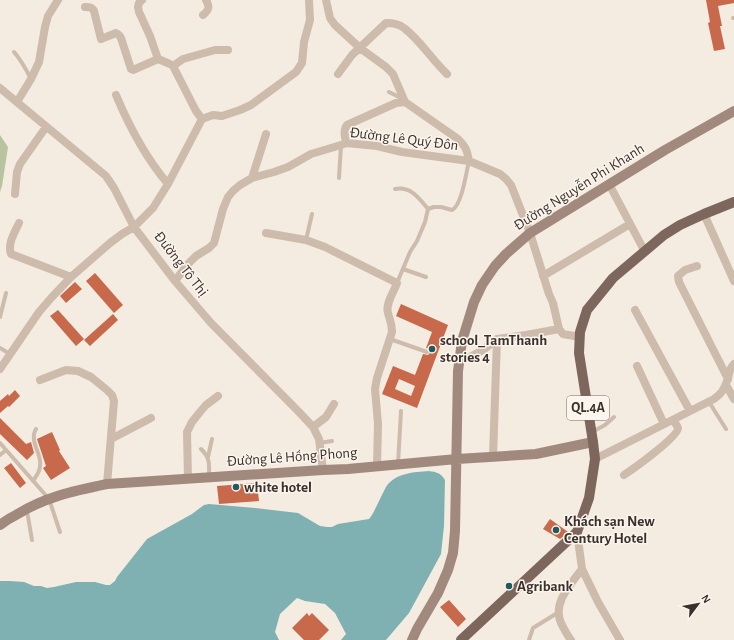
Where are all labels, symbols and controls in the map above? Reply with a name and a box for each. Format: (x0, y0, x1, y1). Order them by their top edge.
street label: Đường Lê Quý Đôn (349, 125, 459, 153)
street label: Đường Nguyễn Phi Khanh (510, 140, 647, 233)
street label: Đường Tô Thị (151, 229, 211, 299)
place label: school_TamThanh stories 4 (440, 333, 547, 365)
marker: school_TamThanh stories 4 (427, 344, 437, 354)
road number: QL.4A (567, 396, 609, 420)
street label: Đường Lê Hồng Phong (226, 445, 359, 469)
place label: white hotel (244, 480, 312, 495)
marker: white hotel (231, 482, 241, 492)
place label: Khách sạn New Century Hotel (564, 514, 655, 546)
marker: Khách sạn New Century Hotel (551, 525, 561, 535)
place label: Agribank (517, 579, 574, 594)
marker: Agribank (504, 581, 514, 591)
north arrow (678, 584, 718, 624)
text: N (699, 593, 713, 605)

